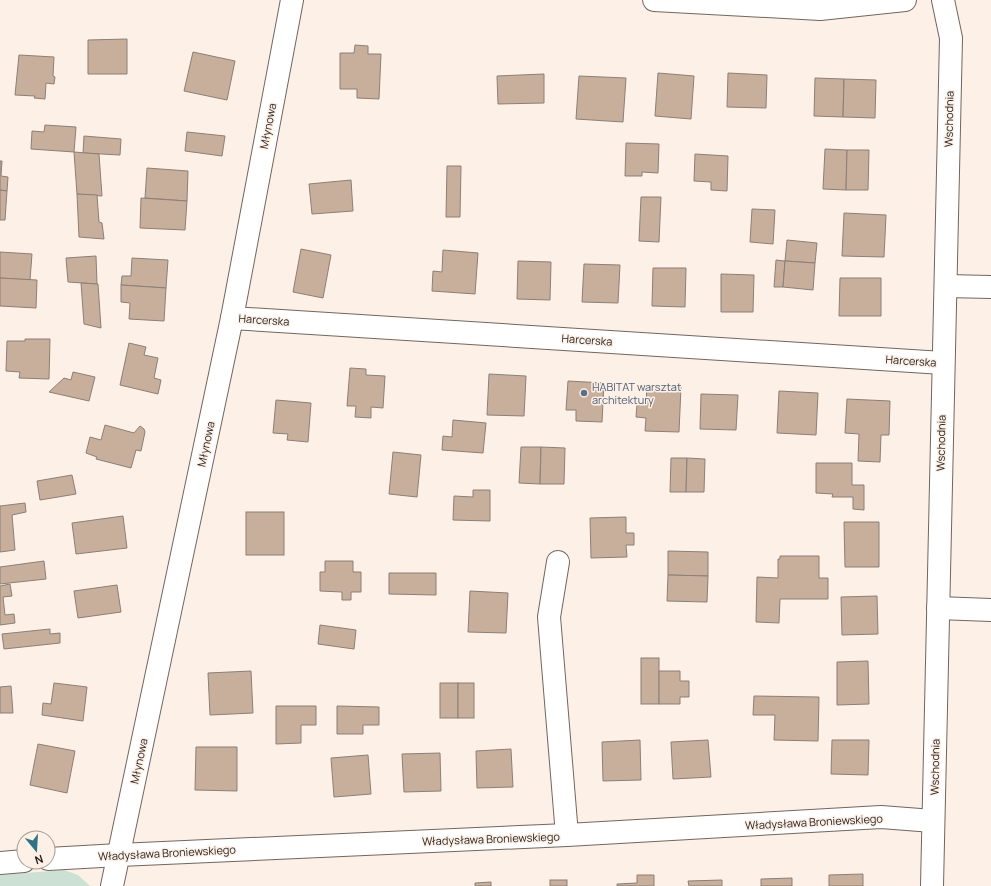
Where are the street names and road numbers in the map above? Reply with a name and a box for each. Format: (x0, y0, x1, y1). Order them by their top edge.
street label: Wschodnia (941, 91, 956, 147)
street label: Młynowa (256, 102, 279, 150)
street label: Harcerska (238, 310, 290, 329)
street label: Harcerska (561, 330, 613, 349)
street label: Harcerska (885, 351, 937, 370)
street label: Wschodnia (933, 415, 948, 471)
street label: Młynowa (193, 420, 218, 468)
street label: Młynowa (126, 737, 151, 785)
street label: Wschodnia (927, 739, 942, 795)
street label: Władysława Broniewskiego (745, 810, 884, 833)
street label: Władysława Broniewskiego (422, 829, 561, 848)
street label: Władysława Broniewskiego (98, 841, 237, 864)

